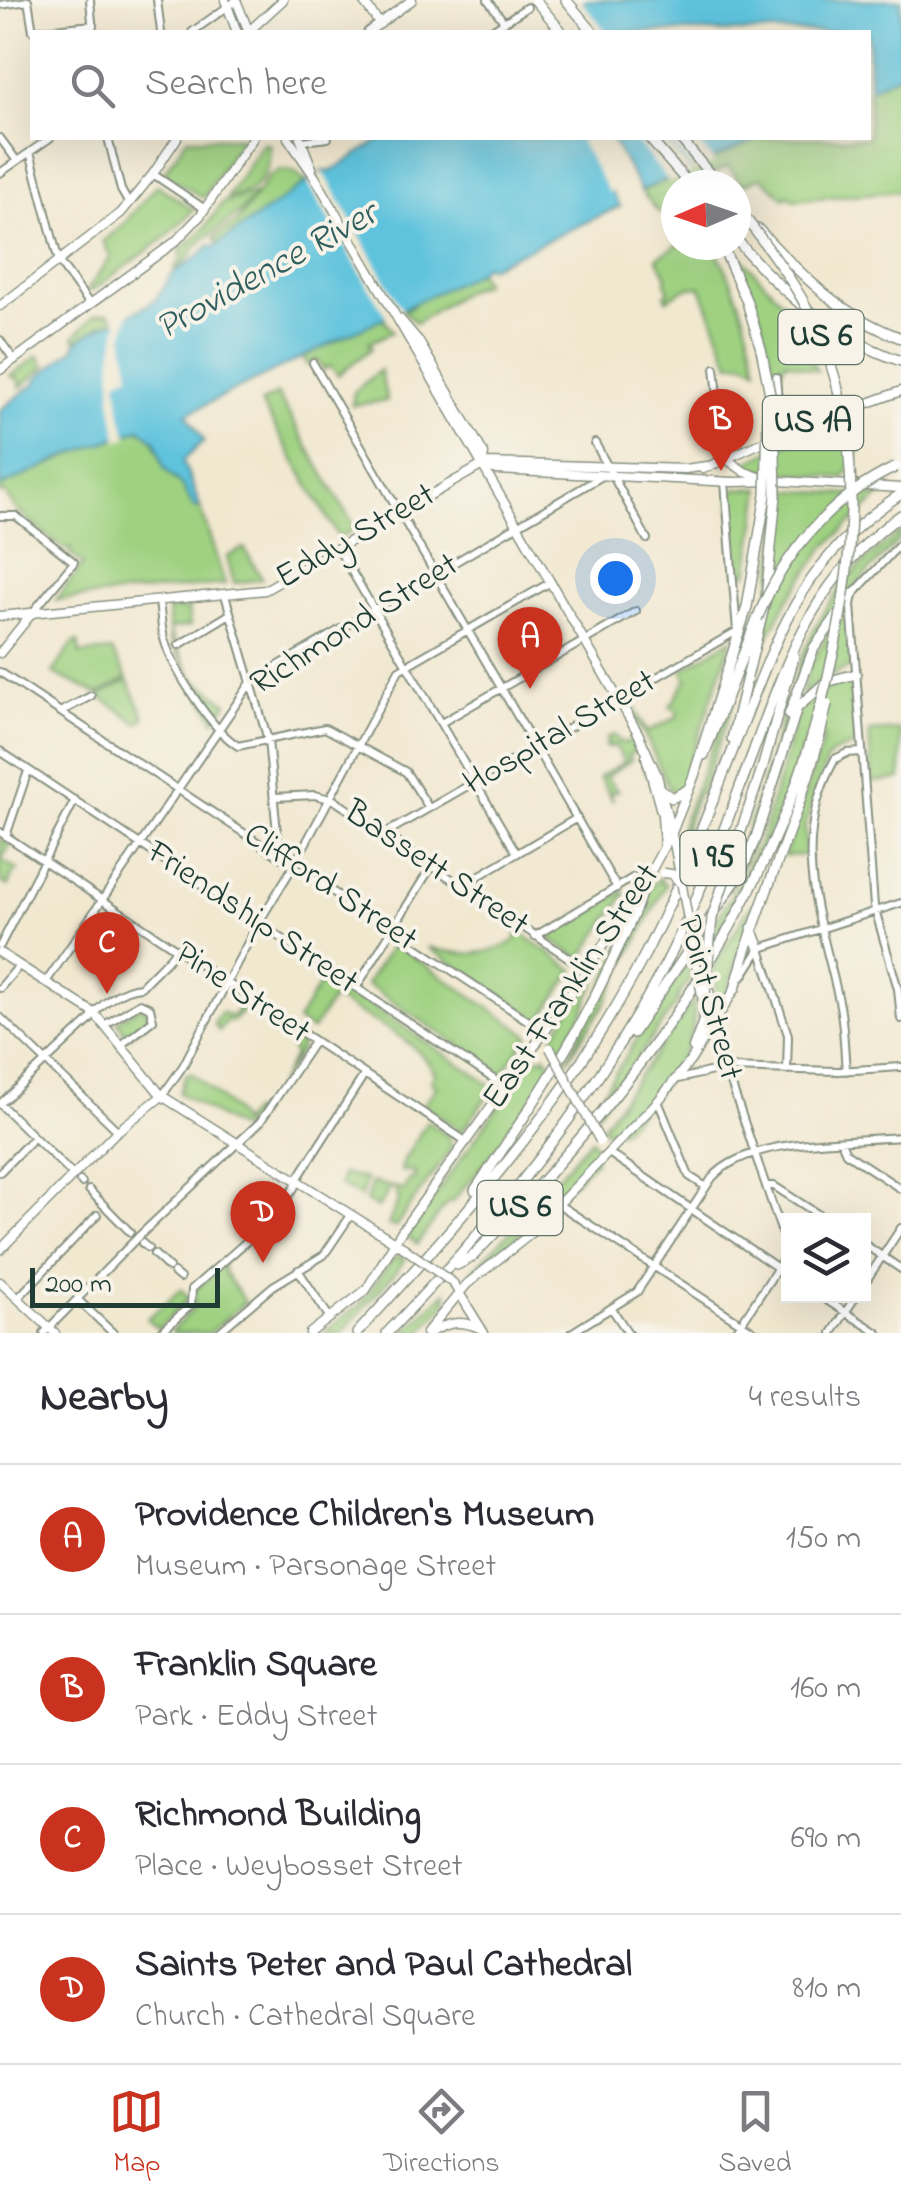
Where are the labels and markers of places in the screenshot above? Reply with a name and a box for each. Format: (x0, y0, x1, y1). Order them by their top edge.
pin: B (688, 388, 754, 471)
pin: A (498, 606, 562, 689)
pin: C (74, 912, 140, 994)
pin: D (230, 1180, 296, 1263)

